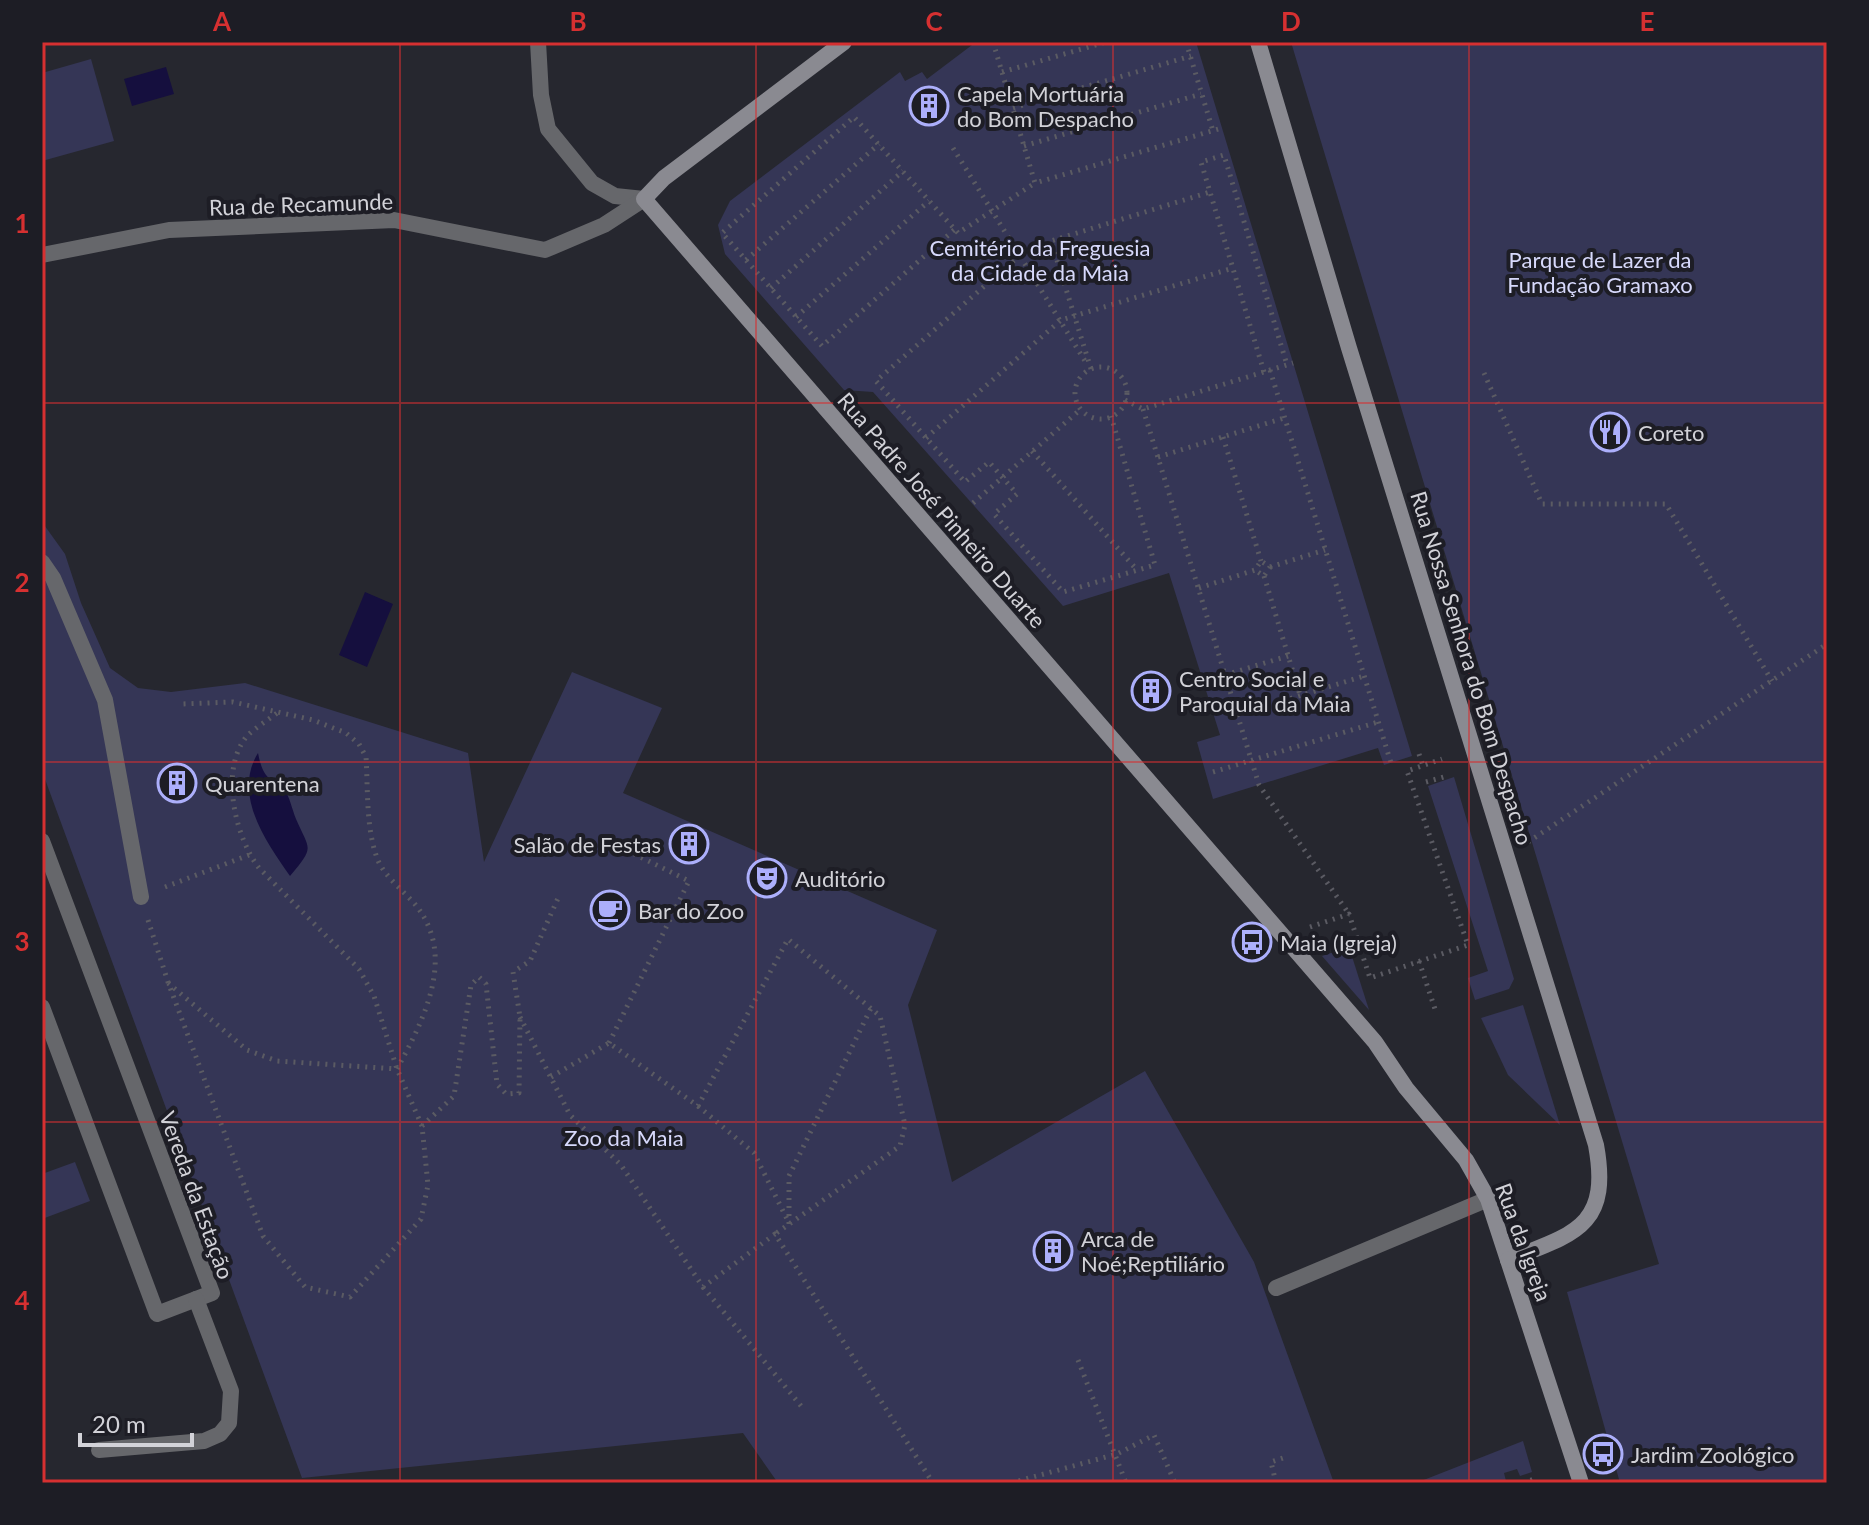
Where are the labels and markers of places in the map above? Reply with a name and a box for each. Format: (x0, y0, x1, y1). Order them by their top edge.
place label: Capela Mortuária do Bom Despacho (957, 80, 1134, 132)
building icon: Capela Mortuária do Bom Despacho (908, 85, 950, 127)
restaurant icon: Coreto (1589, 411, 1631, 453)
place label: Coreto (1638, 419, 1704, 446)
place label: Centro Social e Paroquial da Maia (1179, 665, 1351, 717)
building icon: Centro Social e Paroquial da Maia (1130, 670, 1172, 712)
building icon: Quarentena (156, 762, 198, 804)
place label: Quarentena (205, 770, 320, 797)
building icon: Salão de Festas (668, 823, 710, 865)
place label: Salão de Festas (514, 831, 661, 858)
theatre icon: Auditório (746, 857, 788, 899)
place label: Auditório (795, 865, 886, 892)
cafe icon: Bar do Zoo (589, 889, 631, 931)
place label: Bar do Zoo (638, 897, 744, 924)
bus stop icon: Maia (Igreja) (1231, 921, 1273, 963)
place label: Maia (Igreja) (1280, 929, 1397, 956)
place label: Arca de Noé;Reptiliário (1081, 1225, 1225, 1277)
building icon: Arca de Noé;Reptiliário (1032, 1230, 1074, 1272)
bus stop icon: Jardim Zoológico (1582, 1433, 1624, 1475)
place label: Jardim Zoológico (1631, 1441, 1794, 1468)

